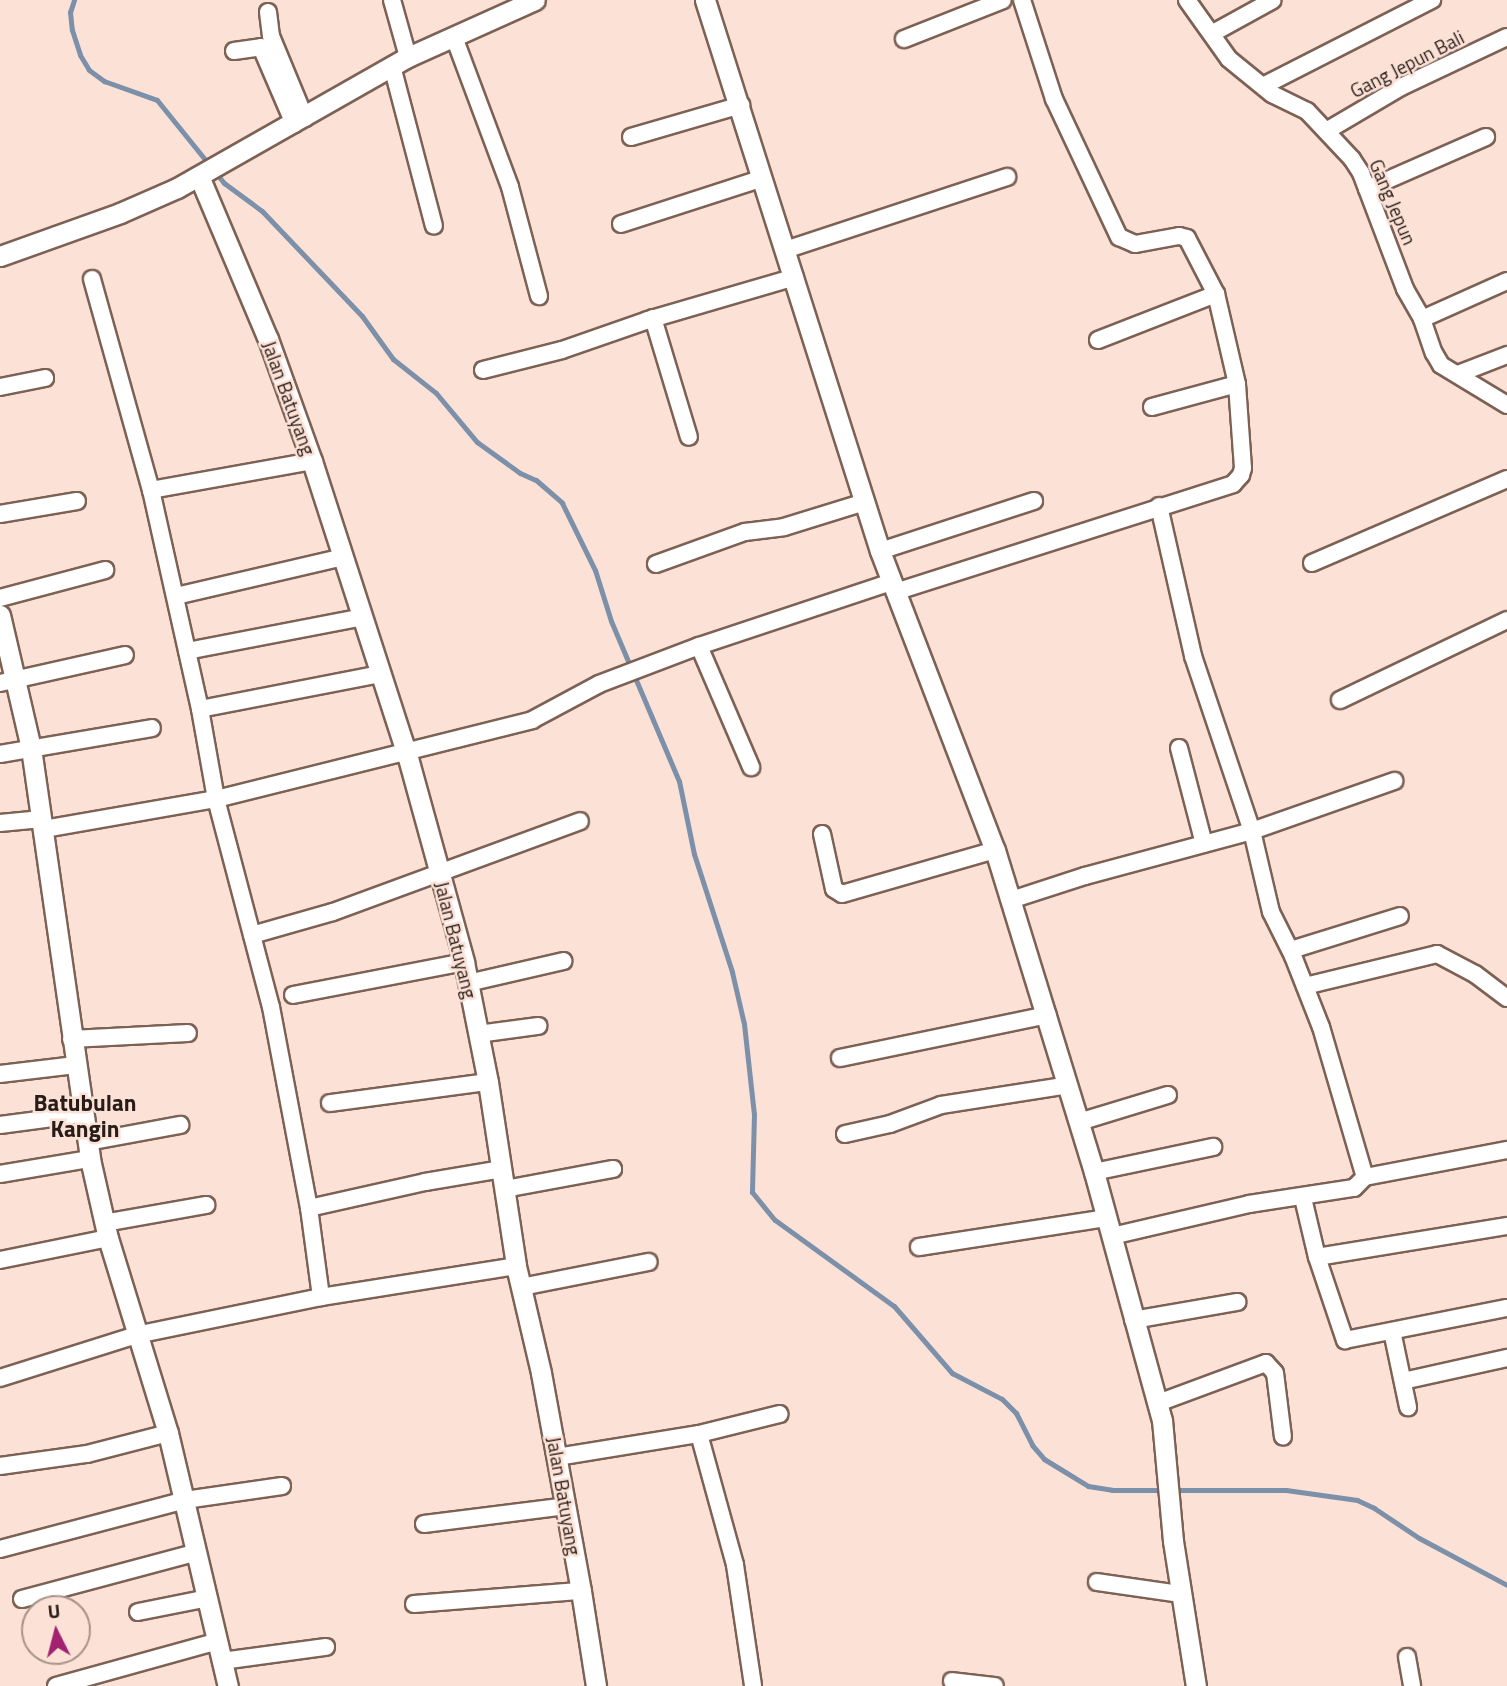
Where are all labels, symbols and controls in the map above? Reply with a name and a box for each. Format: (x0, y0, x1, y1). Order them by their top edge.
street label: Gang Jepun Bali (1346, 26, 1468, 102)
street label: Gang Jepun (1365, 156, 1421, 248)
street label: Jalan Batuyang (258, 338, 320, 458)
street label: Jalan Batuyang (430, 879, 482, 1001)
district label: Batubulan Kangin (34, 1089, 136, 1143)
street label: Jalan Batuyang (542, 1435, 586, 1557)
north arrow (21, 1595, 91, 1665)
text: U (46, 1596, 62, 1626)

